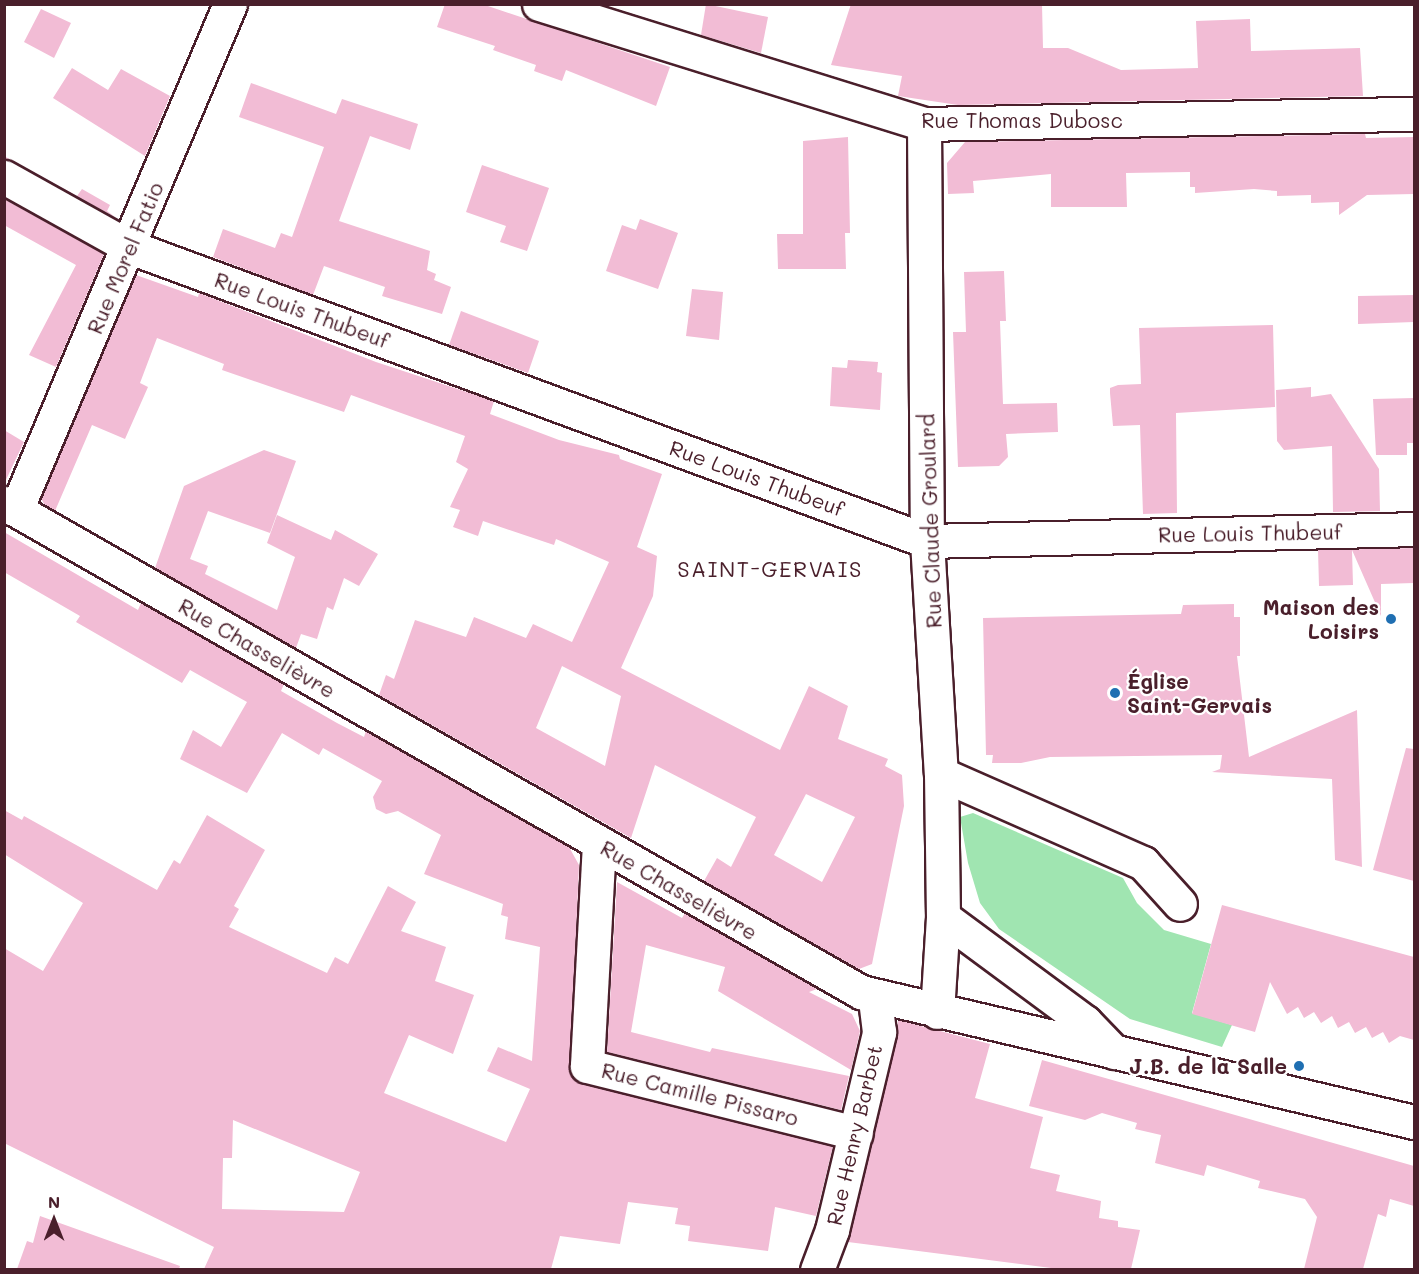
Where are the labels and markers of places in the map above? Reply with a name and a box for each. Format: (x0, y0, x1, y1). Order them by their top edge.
place label: Maison des Loisirs (1263, 594, 1379, 644)
marker: Maison des Loisirs (1384, 612, 1398, 626)
place label: Église Saint-Gervais (1127, 668, 1272, 718)
marker: Église Saint-Gervais (1108, 686, 1122, 700)
place label: J.B. de la Salle (1129, 1053, 1287, 1079)
marker: J.B. de la Salle (1292, 1059, 1306, 1073)

